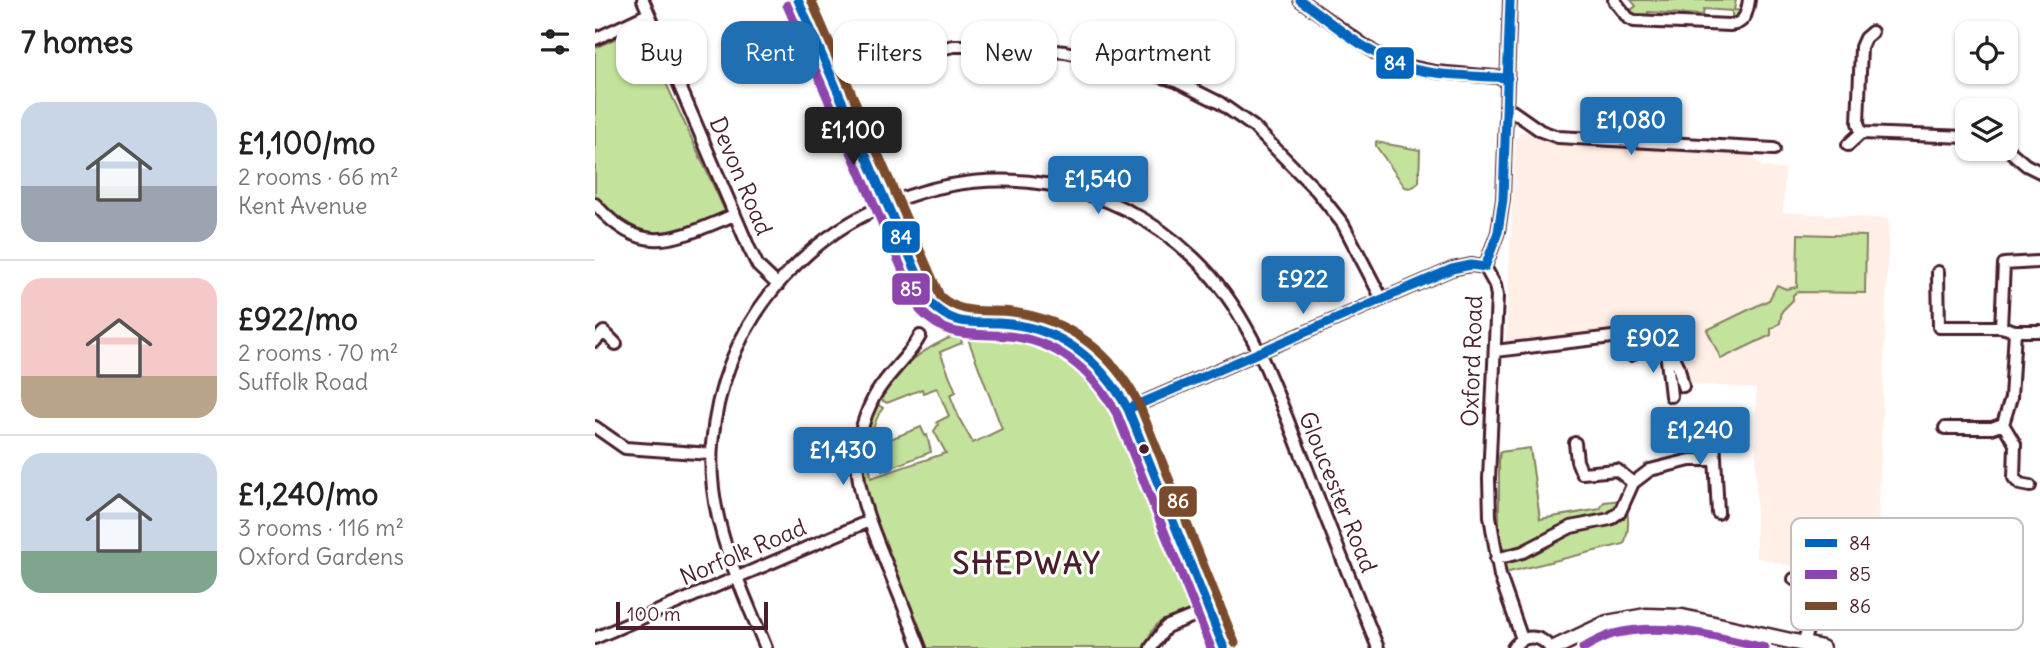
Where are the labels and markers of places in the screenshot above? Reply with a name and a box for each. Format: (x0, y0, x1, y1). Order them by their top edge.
pin: £1,080 (1574, 97, 1688, 157)
pin: £1,100 (796, 108, 910, 167)
pin: £1,540 (1041, 156, 1155, 216)
pin: £922 (1262, 256, 1344, 316)
pin: £902 (1612, 316, 1694, 375)
pin: £1,240 (1643, 407, 1757, 467)
pin: £1,430 (786, 428, 900, 487)
unlabelled marker (1137, 442, 1151, 456)

